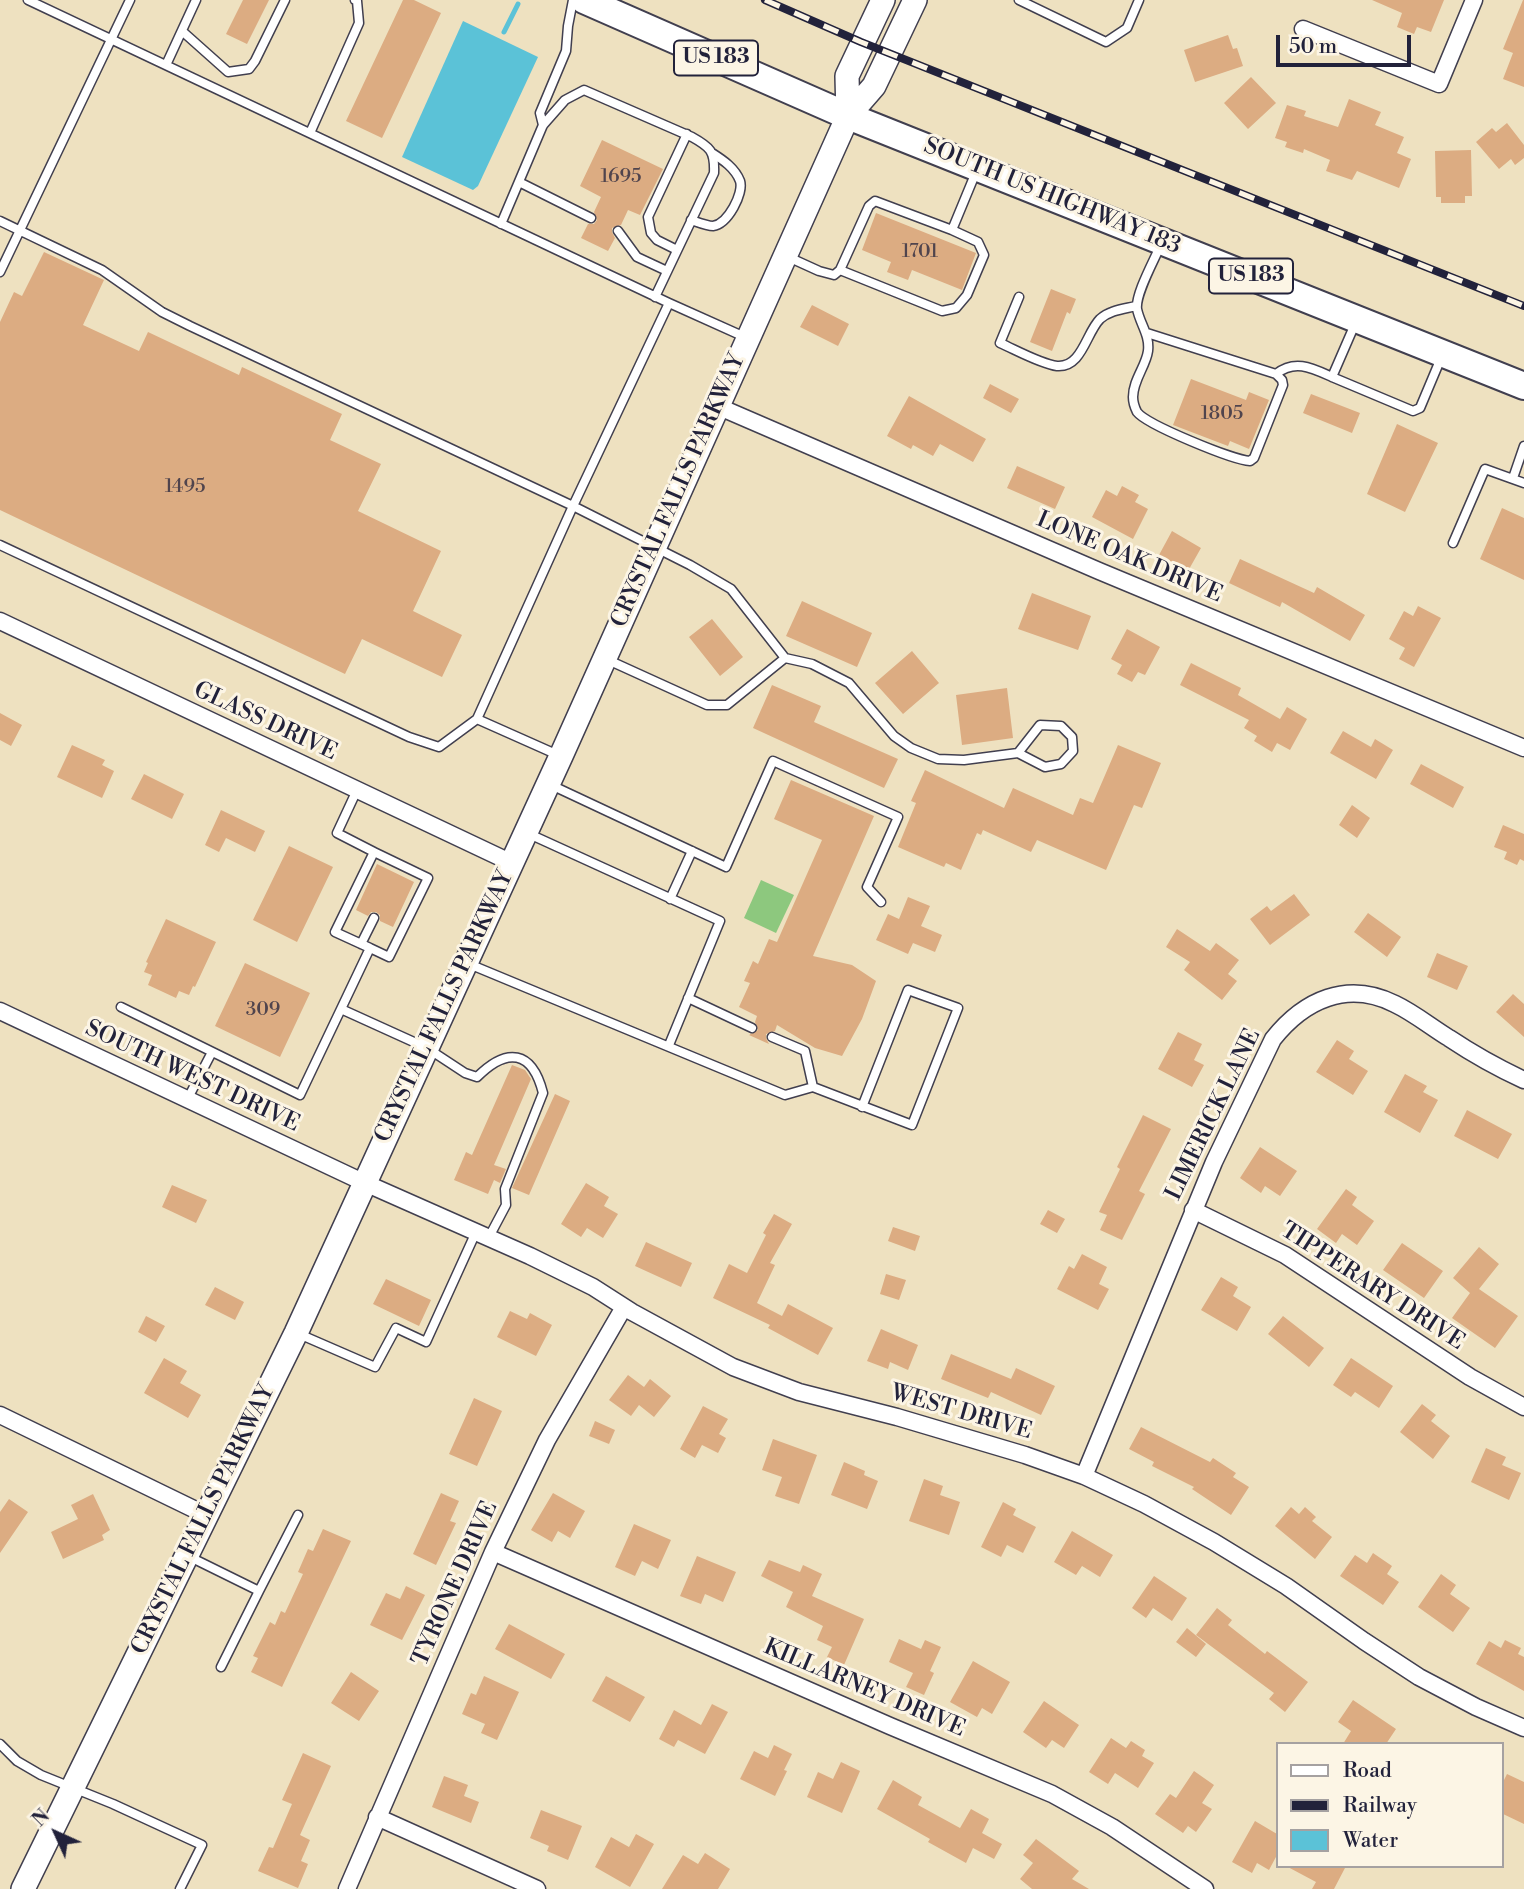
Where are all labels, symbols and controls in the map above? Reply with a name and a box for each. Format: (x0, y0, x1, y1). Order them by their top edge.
scale bar (1279, 21, 1414, 65)
text: 50 m (1289, 34, 1337, 60)
road number: US 183 (674, 41, 758, 76)
street label: SOUTH US HIGHWAY 183 (919, 133, 1185, 261)
house number: 1695 (600, 166, 642, 188)
house number: 1701 (902, 241, 938, 263)
road number: US 183 (1209, 258, 1293, 294)
street label: CRYSTAL FALLS PARKWAY (606, 350, 752, 632)
house number: 1805 (1201, 403, 1243, 425)
house number: 1495 (165, 476, 205, 498)
street label: LONE OAK DRIVE (1032, 506, 1226, 610)
street label: GLASS DRIVE (189, 677, 341, 767)
street label: CRYSTAL FALLS PARKWAY (370, 867, 520, 1147)
house number: 309 (246, 999, 280, 1021)
street label: SOUTH WEST DRIVE (81, 1015, 303, 1139)
street label: LIMERICK LANE (1161, 1025, 1267, 1205)
street label: TIPPERARY DRIVE (1275, 1217, 1469, 1357)
street label: WEST DRIVE (887, 1380, 1035, 1446)
street label: CRYSTAL FALLS PARKWAY (127, 1381, 281, 1659)
street label: TYRONE DRIVE (407, 1497, 505, 1671)
street label: KILLARNEY DRIVE (759, 1634, 969, 1744)
legend (1276, 1742, 1503, 1868)
text: Road (1343, 1758, 1392, 1784)
text: Railway (1343, 1793, 1417, 1819)
north arrow (21, 1798, 91, 1868)
text: N (27, 1804, 55, 1832)
text: Water (1343, 1828, 1398, 1854)

